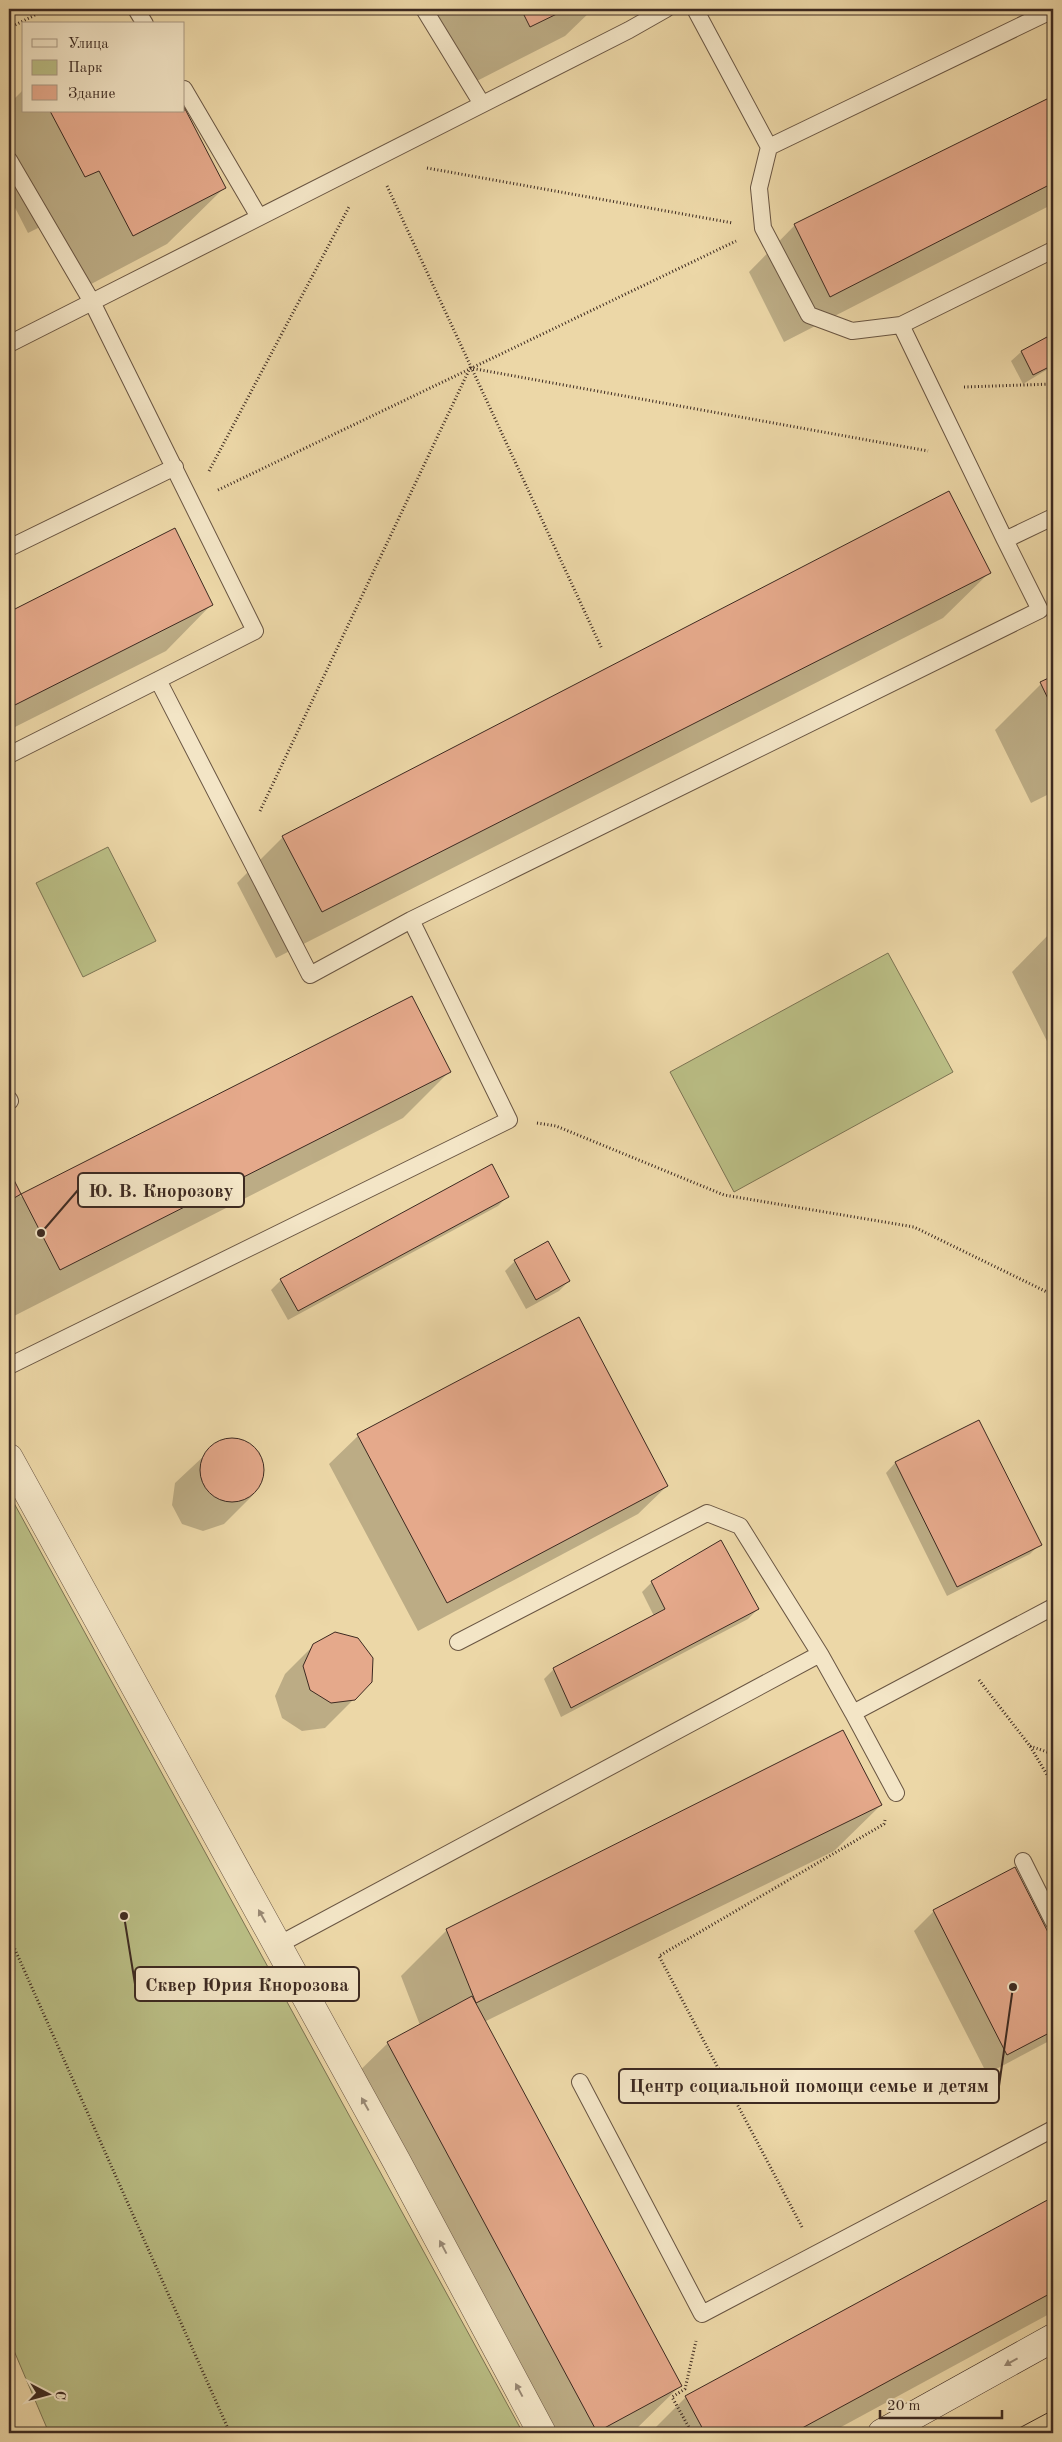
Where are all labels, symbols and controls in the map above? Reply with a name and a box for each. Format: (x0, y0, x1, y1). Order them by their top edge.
legend (22, 22, 185, 112)
text: Улица (68, 37, 109, 52)
text: Парк (68, 61, 103, 76)
text: Здание (68, 87, 115, 102)
callout: Ю. В. Кнорозову (78, 1173, 244, 1207)
text: Ю. В. Кнорозову (88, 1183, 234, 1202)
one-way arrow (258, 1908, 266, 1923)
callout: Сквер Юрия Кнорозова (135, 1967, 359, 2001)
text: Сквер Юрия Кнорозова (145, 1977, 349, 1996)
callout: Центр социальной помощи семье и детям (619, 2069, 999, 2103)
text: Центр социальной помощи семье и детям (629, 2078, 989, 2097)
one-way arrow (361, 2097, 370, 2111)
one-way arrow (438, 2240, 447, 2254)
one-way arrow (1003, 2358, 1018, 2366)
north arrow (22, 2370, 72, 2420)
one-way arrow (515, 2383, 523, 2398)
scale bar (880, 2387, 1002, 2419)
text: С (52, 2390, 67, 2401)
text: 20 m (887, 2399, 921, 2414)

